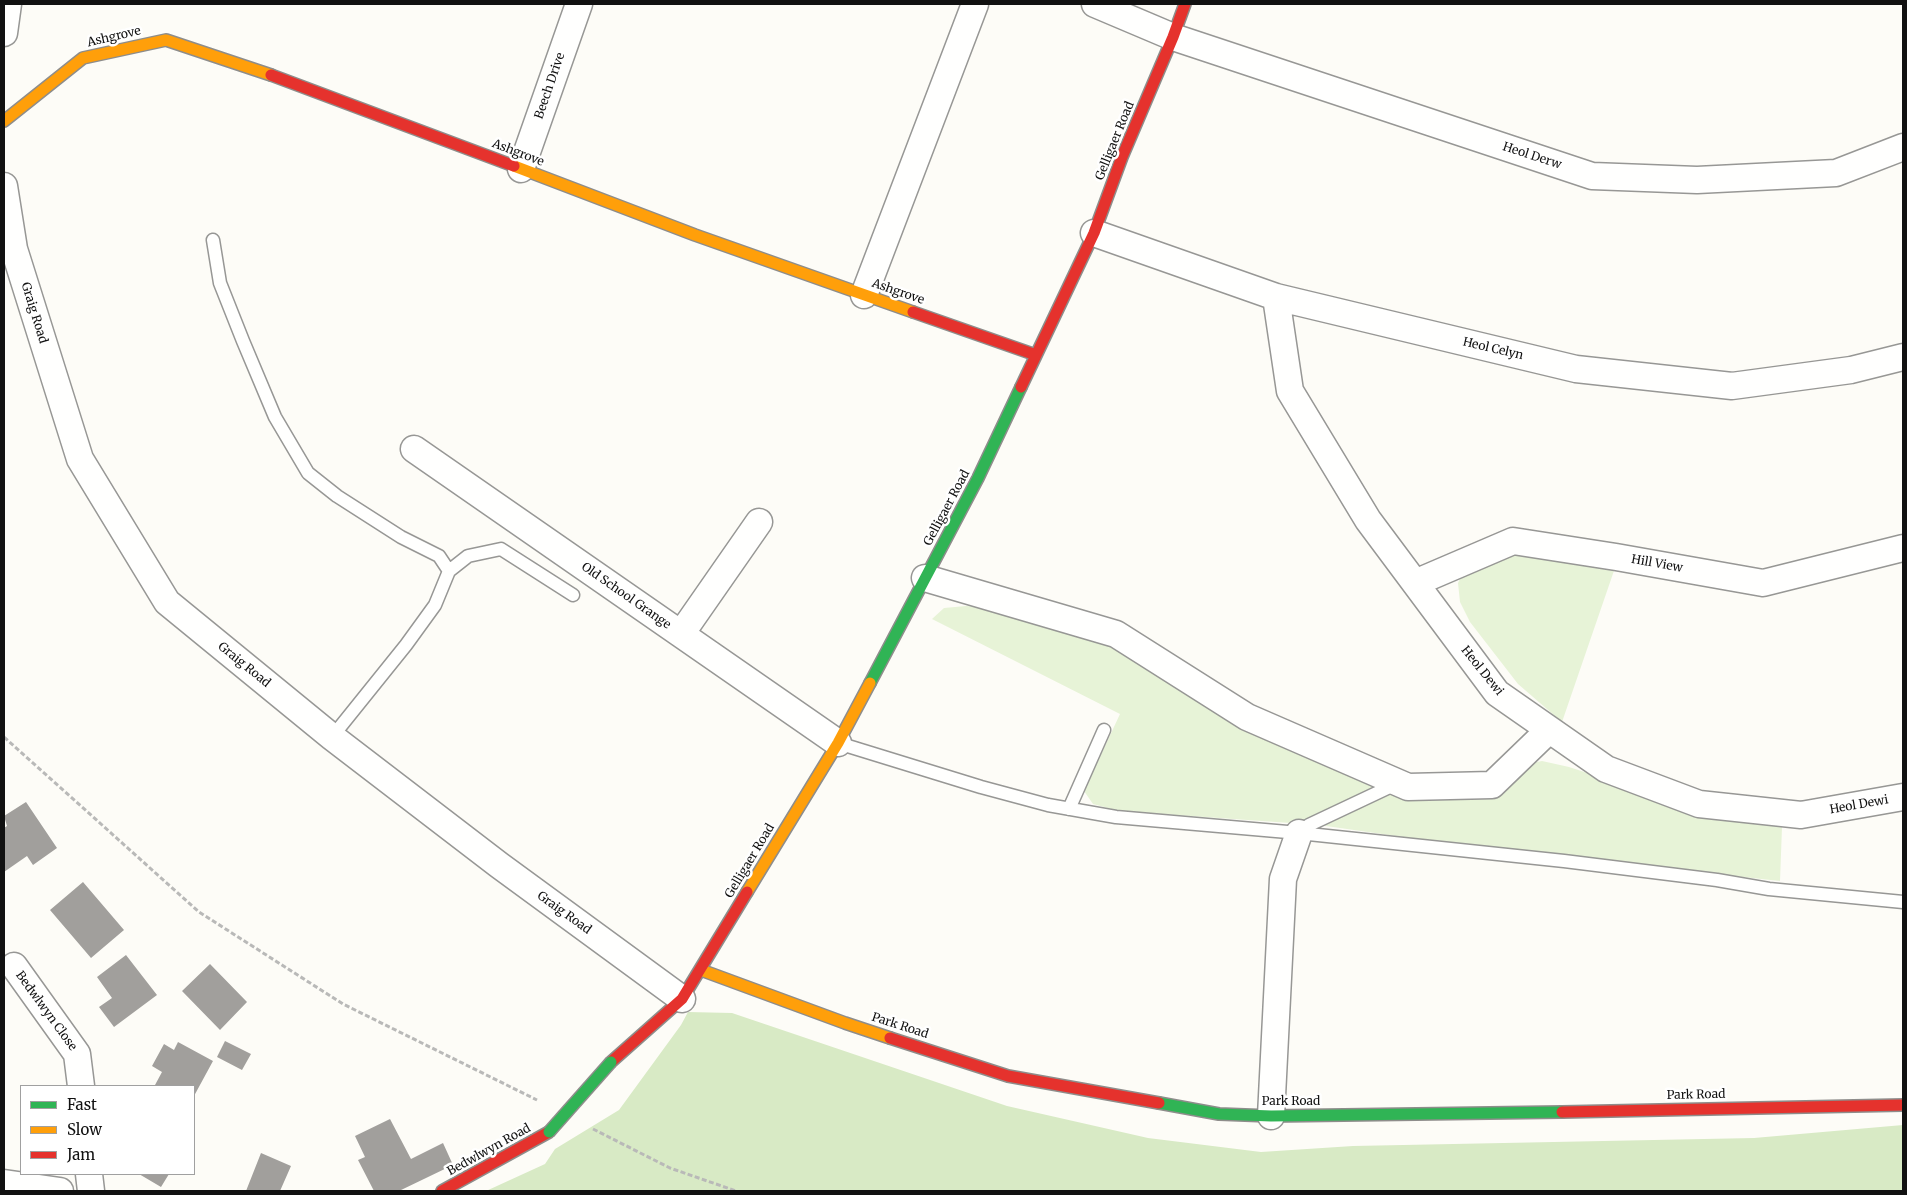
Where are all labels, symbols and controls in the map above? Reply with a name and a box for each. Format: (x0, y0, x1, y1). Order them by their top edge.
street label: Ashgrove (86, 24, 142, 50)
street label: Beech Drive (532, 51, 568, 121)
street label: Gelligaer Road (1093, 99, 1137, 183)
street label: Ashgrove (490, 137, 546, 169)
street label: Heol Derw (1501, 140, 1563, 172)
street label: Ashgrove (870, 276, 926, 308)
street label: Graig Road (18, 281, 50, 345)
street label: Heol Celyn (1461, 335, 1525, 363)
street label: Gelligaer Road (921, 468, 973, 548)
street label: Hill View (1630, 552, 1684, 576)
street label: Old School Grange (579, 560, 673, 632)
street label: Graig Road (215, 640, 273, 690)
street label: Heol Dewi (1458, 643, 1506, 699)
street label: Heol Dewi (1829, 793, 1889, 817)
street label: Gelligaer Road (722, 821, 778, 901)
street label: Graig Road (534, 889, 594, 937)
street label: Bedwlwyn Close (12, 968, 80, 1054)
street label: Park Road (870, 1010, 930, 1042)
legend (20, 1085, 195, 1175)
street label: Park Road (1667, 1087, 1725, 1103)
text: Fast (67, 1095, 97, 1114)
street label: Park Road (1262, 1095, 1320, 1109)
text: Slow (67, 1120, 102, 1139)
street label: Bedwlwyn Road (445, 1121, 533, 1179)
text: Jam (67, 1145, 95, 1164)

